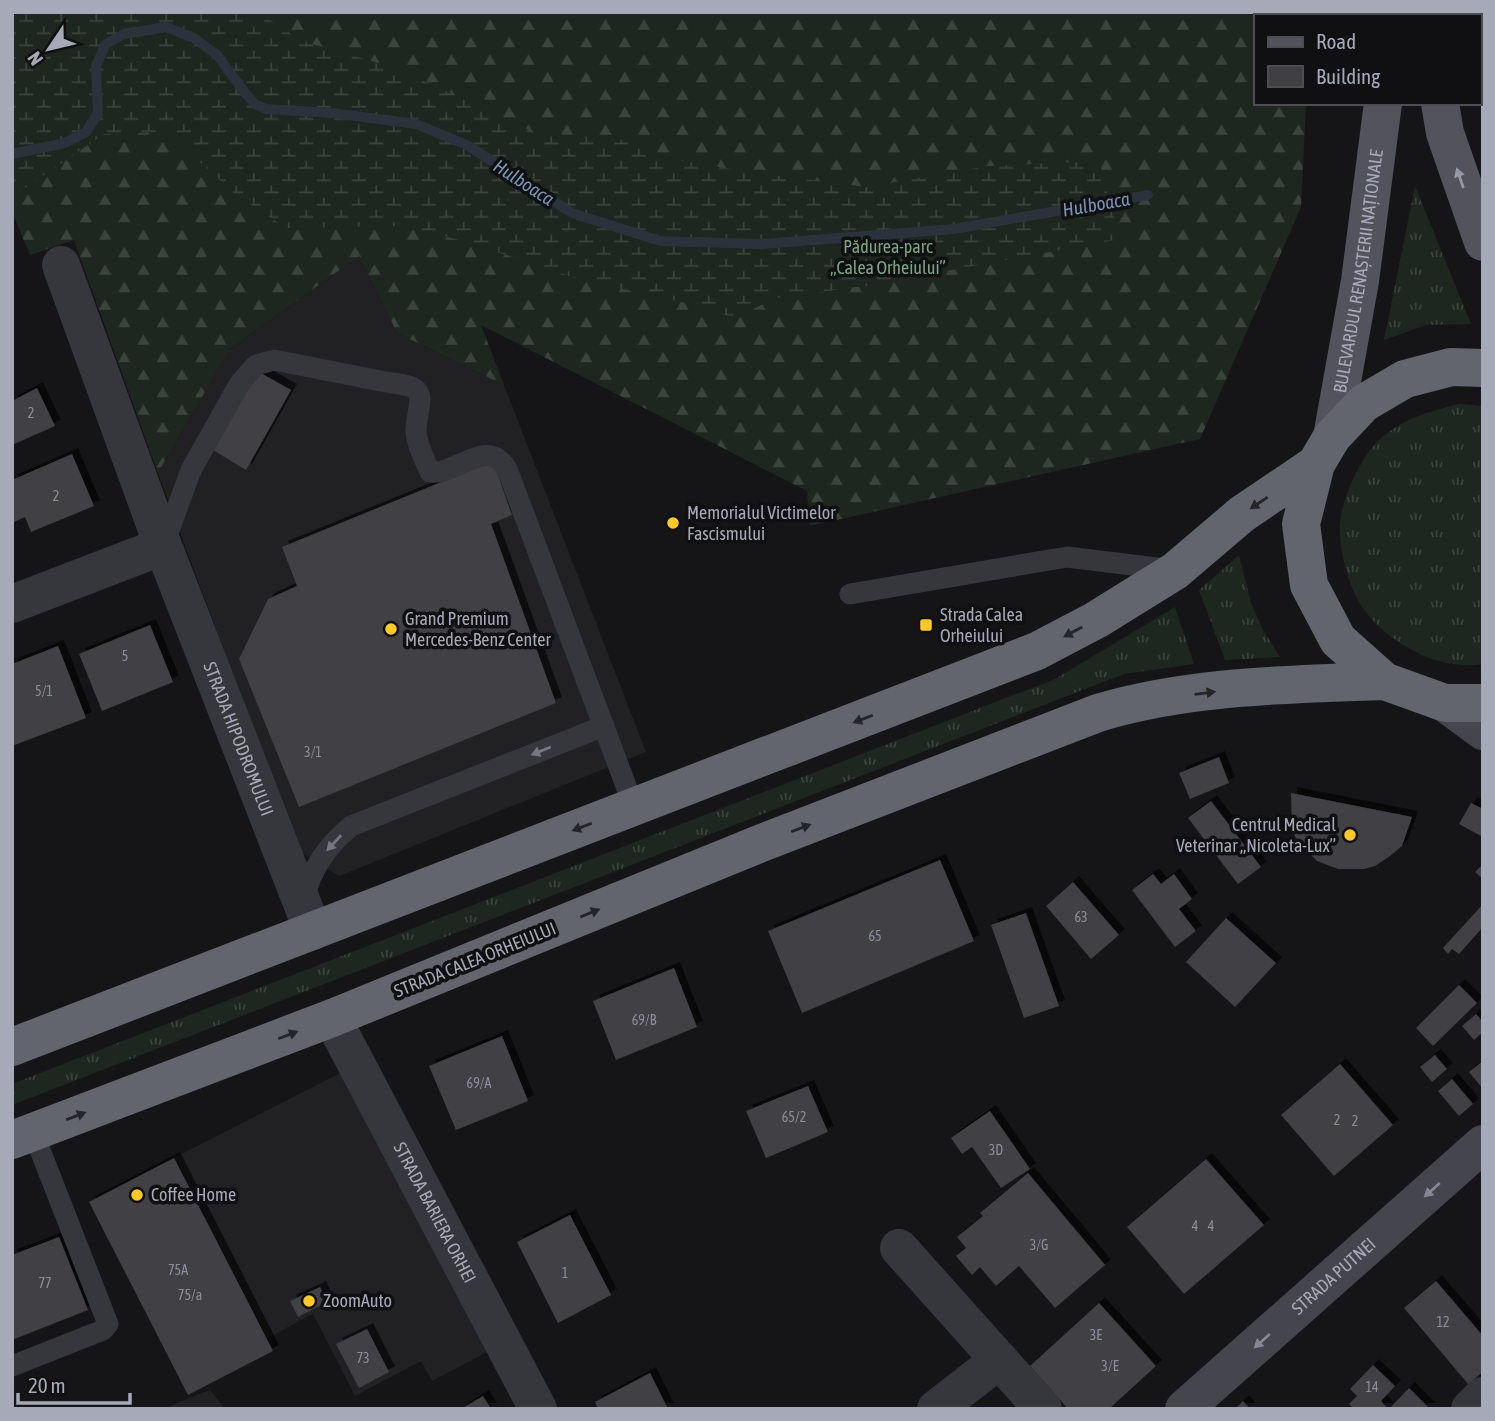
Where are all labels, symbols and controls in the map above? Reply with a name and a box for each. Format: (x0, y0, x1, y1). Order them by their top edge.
north arrow (14, 14, 84, 84)
legend (1254, 14, 1481, 105)
text: Road (1316, 29, 1356, 53)
text: N (23, 48, 47, 70)
text: Building (1316, 64, 1380, 88)
street label: BULEVARDUL RENAȘTERII NAȚIONALE (1329, 148, 1387, 394)
water label: Hulboaca (490, 154, 559, 210)
one-way arrow (1454, 167, 1465, 188)
water label: Hulboaca (1061, 187, 1131, 221)
park label: Pădurea-parc „Calea Orheiului” (830, 236, 946, 278)
house number: 2 (28, 405, 34, 421)
house number: 2 (53, 488, 59, 504)
one-way arrow (1250, 496, 1269, 509)
place label: Memorialul Victimelor Fascismului (687, 502, 836, 544)
marker: Memorialul Victimelor Fascismului (665, 515, 681, 531)
place label: Strada Calea Orheiului (940, 604, 1023, 646)
place label: Grand Premium Mercedes-Benz Center (405, 608, 551, 650)
marker: Strada Calea Orheiului (918, 617, 934, 633)
marker: Grand Premium Mercedes-Benz Center (383, 621, 399, 637)
one-way arrow (1063, 626, 1083, 638)
house number: 5 (122, 648, 128, 664)
street label: STRADA HIPODROMULUI (199, 659, 278, 819)
house number: 5/1 (35, 683, 53, 699)
one-way arrow (1194, 687, 1216, 698)
one-way arrow (853, 714, 874, 725)
house number: 3/1 (304, 744, 322, 760)
one-way arrow (530, 746, 551, 757)
place label: Centrul Medical Veterinar „Nicoleta-Lux” (1176, 814, 1336, 856)
one-way arrow (572, 822, 593, 833)
one-way arrow (791, 822, 812, 833)
marker: Centrul Medical Veterinar „Nicoleta-Lux” (1342, 827, 1358, 843)
one-way arrow (326, 834, 342, 852)
one-way arrow (580, 907, 601, 918)
house number: 63 (1074, 909, 1088, 925)
street label: STRADA CALEA ORHEIULUI (391, 917, 559, 1002)
house number: 65 (868, 928, 882, 944)
house number: 69/B (632, 1012, 657, 1028)
one-way arrow (278, 1029, 299, 1040)
house number: 69/A (467, 1075, 492, 1091)
house number: 65/2 (782, 1109, 806, 1125)
one-way arrow (66, 1110, 87, 1121)
house number: 2 (1334, 1112, 1340, 1128)
house number: 2 (1352, 1113, 1358, 1129)
street label: STRADA BARIERA ORHEI (389, 1139, 481, 1286)
house number: 3D (989, 1142, 1003, 1158)
one-way arrow (1424, 1181, 1441, 1197)
place label: Coffee Home (151, 1184, 236, 1205)
marker: Coffee Home (129, 1187, 145, 1203)
house number: 4 (1192, 1218, 1199, 1234)
house number: 4 (1208, 1218, 1215, 1234)
street label: STRADA PUTNEI (1287, 1233, 1380, 1319)
house number: 3/G (1030, 1237, 1048, 1253)
house number: 75A (168, 1262, 188, 1278)
house number: 1 (562, 1265, 568, 1281)
house number: 77 (38, 1275, 52, 1291)
house number: 75/a (178, 1287, 202, 1303)
place label: ZoomAuto (323, 1290, 392, 1311)
marker: ZoomAuto (301, 1293, 317, 1309)
house number: 12 (1436, 1314, 1450, 1330)
house number: 3E (1090, 1327, 1102, 1343)
one-way arrow (1253, 1333, 1271, 1349)
house number: 73 (356, 1350, 370, 1366)
house number: 3/E (1101, 1358, 1119, 1374)
scale bar (18, 1362, 130, 1406)
text: 20 m (28, 1373, 66, 1397)
house number: 14 (1365, 1379, 1379, 1395)

